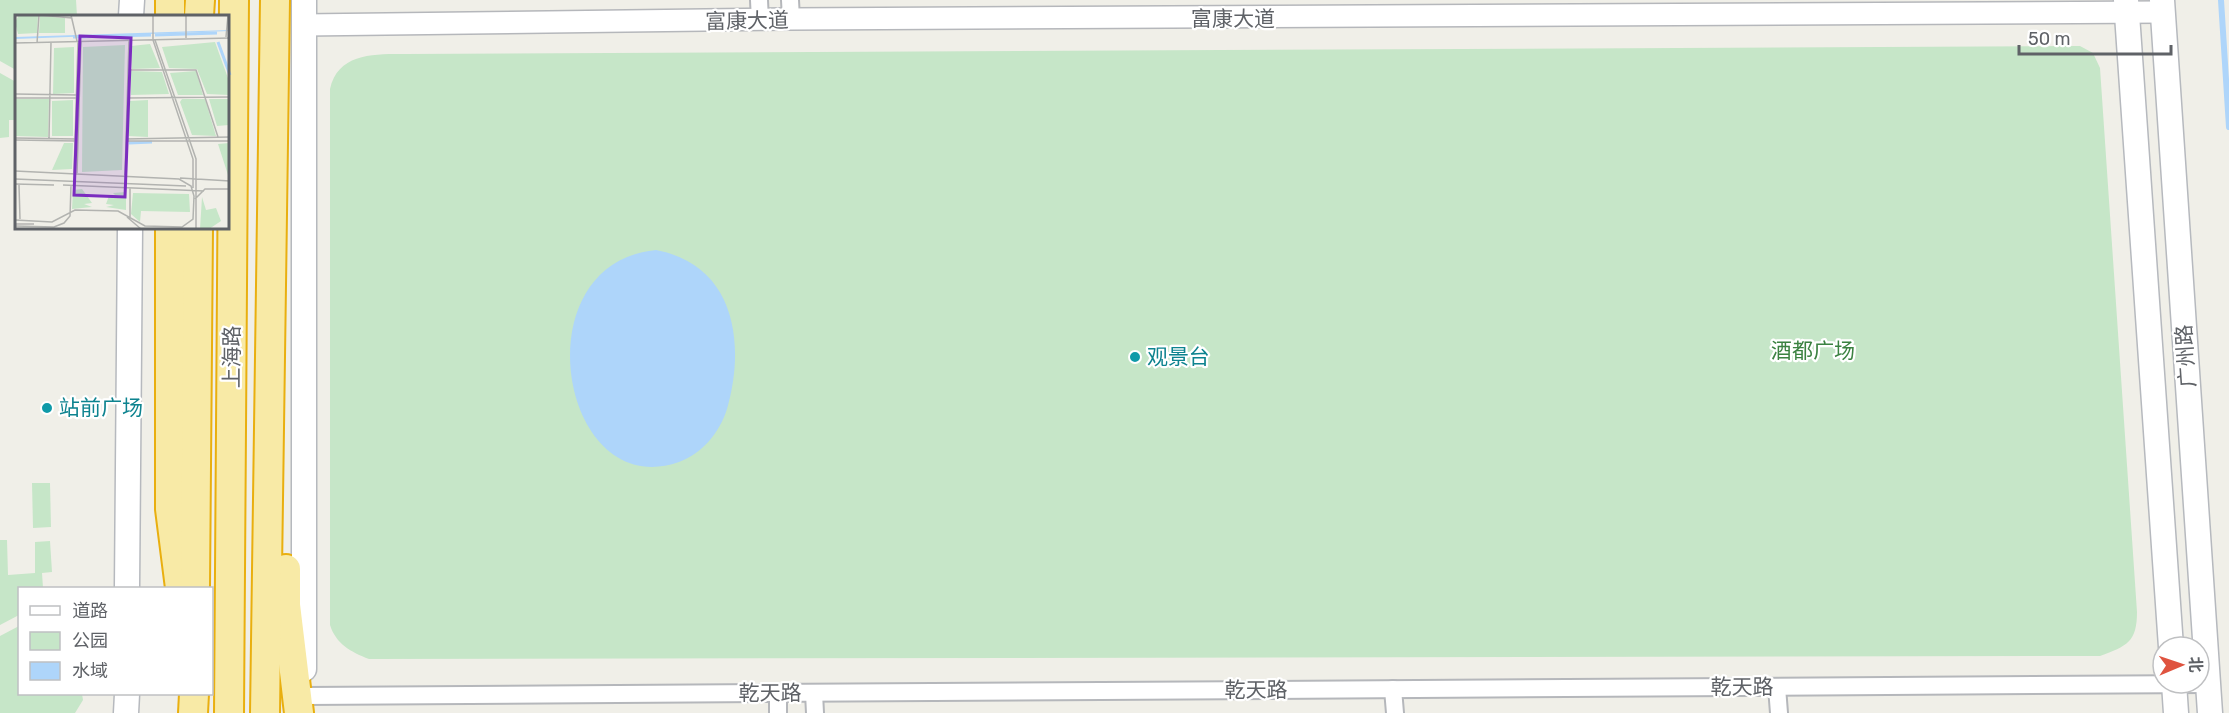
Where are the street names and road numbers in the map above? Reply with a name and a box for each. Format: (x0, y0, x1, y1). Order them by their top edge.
street label: 富康大道 (1191, 6, 1275, 31)
street label: 富康大道 (705, 7, 789, 34)
street label: 广州路 (2171, 324, 2200, 388)
street label: 上海路 (219, 326, 244, 389)
street label: 乾天路 (1711, 674, 1774, 699)
street label: 乾天路 (1225, 677, 1288, 702)
street label: 乾天路 (739, 680, 802, 705)

